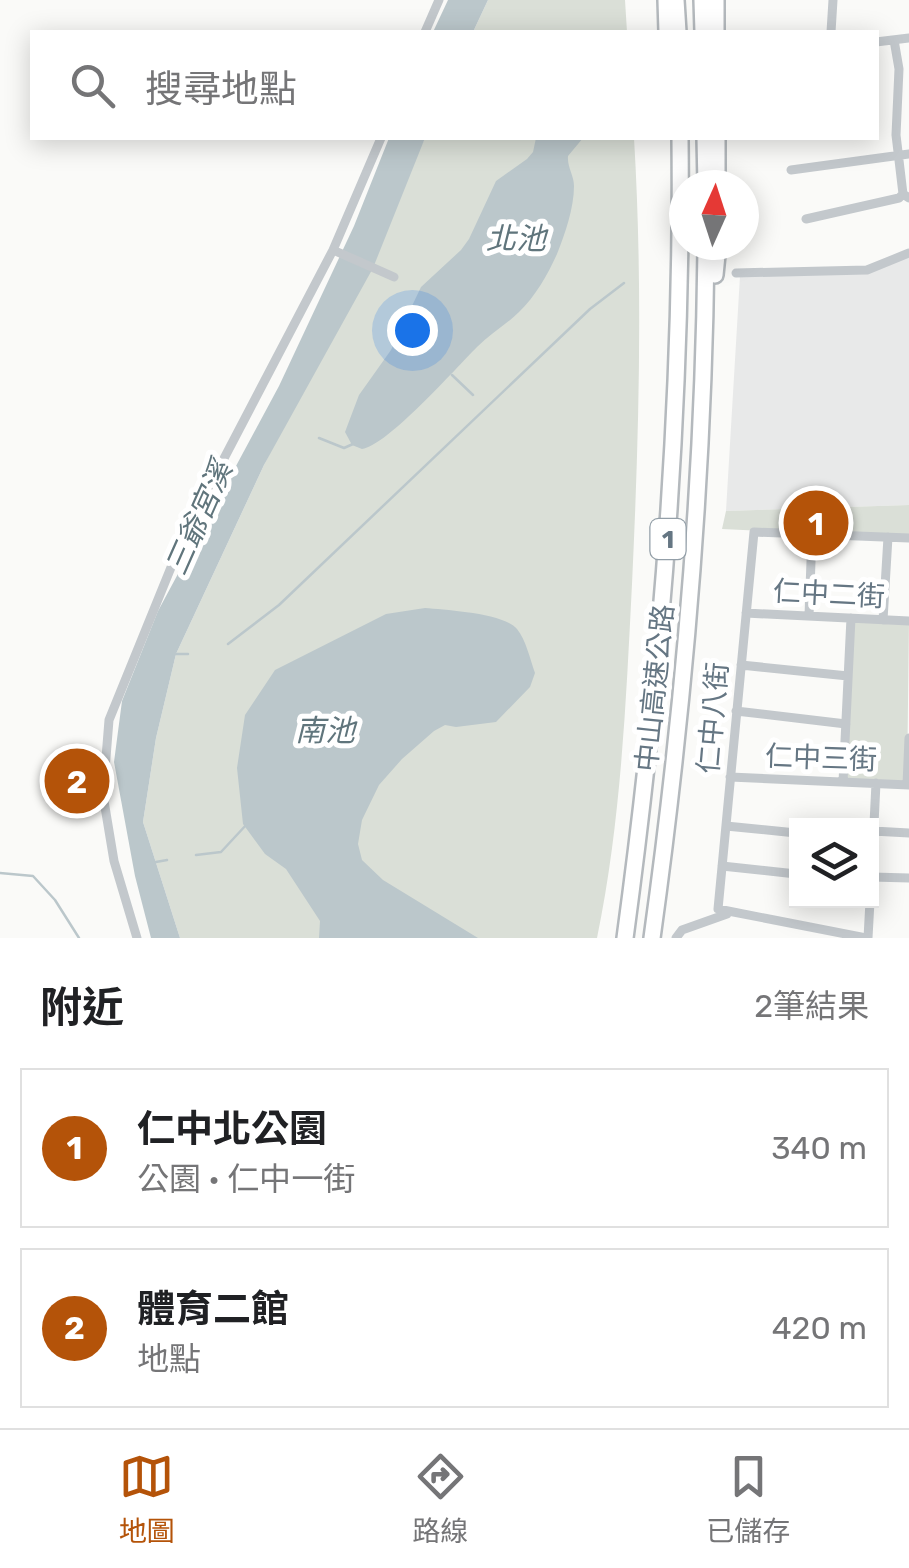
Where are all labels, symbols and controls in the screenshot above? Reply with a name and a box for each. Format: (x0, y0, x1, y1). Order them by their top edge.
search box (30, 30, 879, 140)
icon: search (65, 58, 120, 113)
text: 搜尋地點 (145, 66, 297, 112)
north arrow (669, 170, 759, 260)
water label: 北池 (486, 221, 549, 257)
your location (387, 305, 438, 356)
water label: 三爺宮溪 (158, 452, 241, 580)
pin: 1 (784, 486, 848, 560)
road number: 1 (650, 519, 686, 559)
street label: 仁中二街 (772, 575, 886, 613)
street label: 中山高速公路 (630, 603, 680, 773)
street label: 仁中八街 (692, 661, 734, 775)
water label: 南池 (295, 713, 358, 749)
street label: 仁中三街 (764, 740, 878, 776)
pin: 2 (44, 744, 110, 818)
map controls (789, 818, 879, 908)
button: layers (789, 818, 879, 908)
text: 附近 (40, 983, 124, 1033)
text: 2筆結果 (754, 987, 869, 1025)
text: 仁中北公園 (137, 1106, 327, 1152)
text: 1 (67, 1129, 82, 1167)
text: 340 m (771, 1129, 867, 1167)
text: 公園 · 仁中一街 (137, 1160, 355, 1198)
text: 體育二館 (137, 1286, 289, 1332)
text: 2 (64, 1309, 85, 1347)
text: 420 m (772, 1309, 867, 1347)
text: 地點 (137, 1340, 201, 1378)
tab: 地圖 (119, 1449, 175, 1549)
tab: 路線 (412, 1449, 468, 1549)
tab: 已儲存 (706, 1449, 790, 1549)

